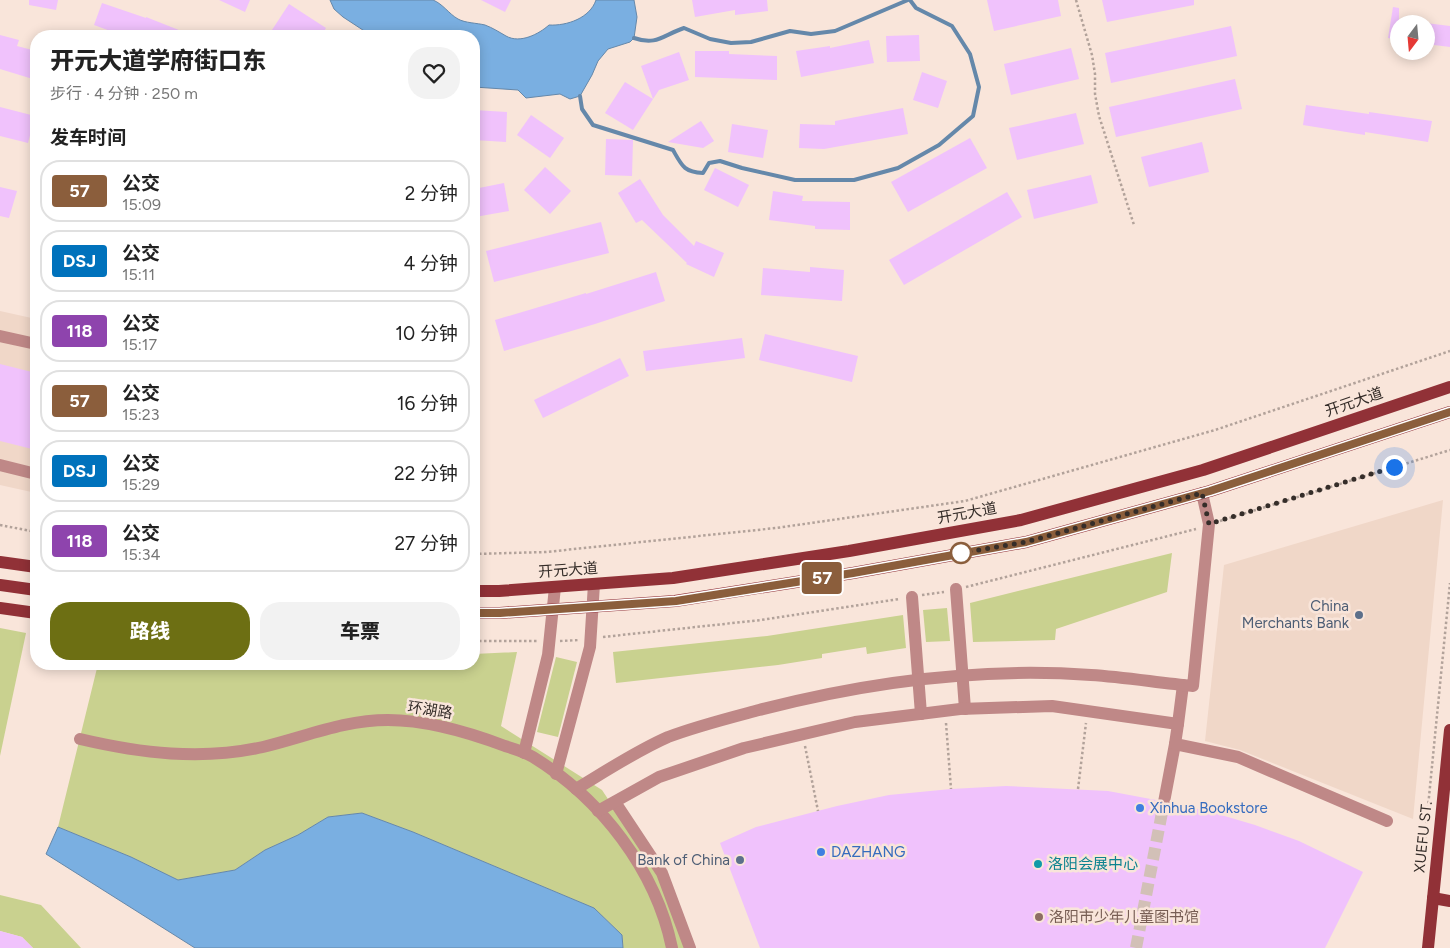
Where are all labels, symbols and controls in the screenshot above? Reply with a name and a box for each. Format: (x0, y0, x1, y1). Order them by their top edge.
north arrow (1390, 15, 1435, 60)
map controls (1390, 15, 1435, 60)
text: 开元大道学府街口东 (50, 46, 266, 75)
button: heart (408, 47, 460, 99)
text: 步行 · 4 分钟 · 250 m (50, 84, 198, 103)
text: 发车时间 (50, 126, 126, 149)
text: 公交 (122, 172, 160, 195)
text: 57 (69, 180, 90, 202)
text: 2 分钟 (405, 182, 458, 205)
text: 15:09 (122, 195, 161, 214)
text: 公交 (122, 242, 160, 265)
text: DSJ (63, 250, 96, 272)
text: 4 分钟 (404, 252, 458, 275)
text: 15:11 (122, 265, 155, 284)
text: 公交 (122, 312, 160, 335)
text: 118 (66, 320, 93, 342)
text: 10 分钟 (395, 322, 458, 345)
text: 15:17 (122, 335, 157, 354)
text: 公交 (122, 382, 160, 405)
street label: 开元大道 (1323, 384, 1385, 420)
text: 57 (69, 390, 90, 412)
text: 16 分钟 (397, 392, 458, 415)
text: 15:23 (122, 405, 160, 424)
text: 公交 (122, 452, 160, 475)
your location (1382, 455, 1407, 480)
text: DSJ (63, 460, 96, 482)
text: 22 分钟 (394, 462, 458, 485)
text: 15:29 (122, 475, 160, 494)
street label: 开元大道 (936, 499, 998, 527)
text: 公交 (122, 522, 160, 545)
text: 118 (66, 530, 93, 552)
text: 27 分钟 (394, 532, 458, 555)
unlabelled marker (950, 542, 972, 564)
text: 15:34 (122, 545, 161, 564)
street label: 开元大道 (537, 559, 599, 581)
line badge: 57 (800, 562, 844, 594)
text: 57 (812, 567, 832, 589)
place label: China Merchants Bank (1242, 597, 1350, 632)
button: 路线 (50, 602, 250, 660)
button: 车票 (260, 602, 460, 660)
marker: China Merchants Bank (1353, 609, 1365, 621)
street label: 环湖路 (406, 698, 454, 722)
place label: Xinhua Bookstore (1150, 799, 1268, 817)
street label: XUEFU ST. (1410, 800, 1436, 874)
marker: Xinhua Bookstore (1134, 802, 1146, 814)
place label: DAZHANG (831, 843, 906, 861)
marker: DAZHANG (815, 846, 827, 858)
place label: Bank of China (637, 851, 730, 869)
marker: Bank of China (734, 854, 746, 866)
place label: 洛阳会展中心 (1048, 855, 1138, 873)
marker: 洛阳会展中心 (1032, 858, 1044, 870)
place label: 洛阳市少年儿童图书馆 (1049, 908, 1199, 926)
marker: 洛阳市少年儿童图书馆 (1033, 911, 1045, 923)

